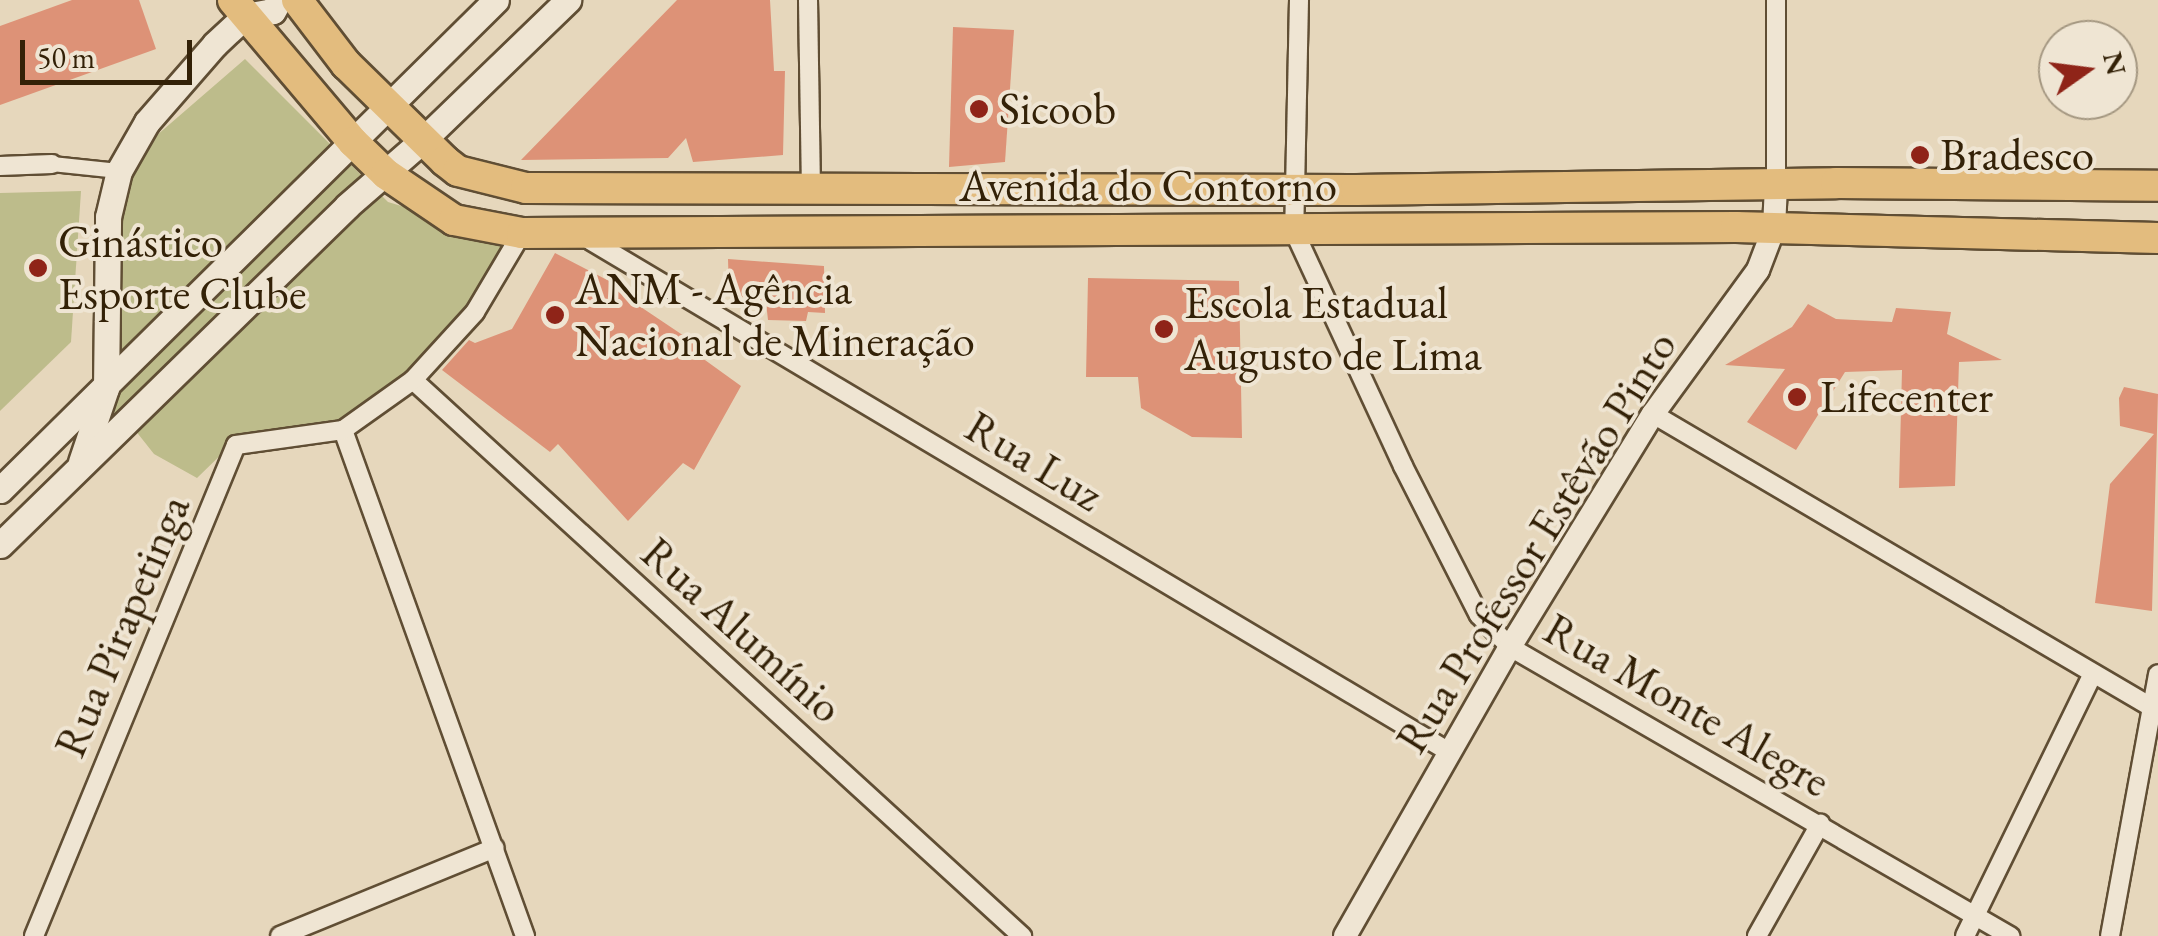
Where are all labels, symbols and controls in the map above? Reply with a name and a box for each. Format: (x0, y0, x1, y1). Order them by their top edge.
scale bar (25, 20, 198, 82)
north arrow (2038, 20, 2138, 120)
text: 50 m (37, 38, 95, 77)
text: N (2095, 48, 2135, 79)
place label: Sicoob (999, 82, 1116, 136)
marker: Sicoob (968, 98, 990, 120)
place label: Bradesco (1940, 128, 2094, 182)
marker: Bradesco (1909, 144, 1931, 166)
street label: Avenida do Contorno (959, 159, 1337, 213)
place label: Ginástico Esporte Clube (58, 215, 306, 321)
marker: Ginástico Esporte Clube (27, 257, 49, 279)
place label: ANM - Agência Nacional de Mineração (575, 262, 975, 368)
place label: Escola Estadual Augusto de Lima (1184, 276, 1482, 382)
marker: ANM - Agência Nacional de Mineração (544, 304, 566, 326)
marker: Escola Estadual Augusto de Lima (1153, 318, 1175, 340)
street label: Rua Professor Estêvão Pinto (1384, 321, 1688, 763)
place label: Lifecenter (1820, 370, 1993, 424)
marker: Lifecenter (1784, 384, 1810, 410)
street label: Rua Luz (956, 399, 1112, 523)
street label: Rua Pirapetinga (43, 487, 201, 765)
street label: Rua Alumínio (630, 526, 854, 734)
street label: Rua Monte Alegre (1535, 601, 1839, 809)

